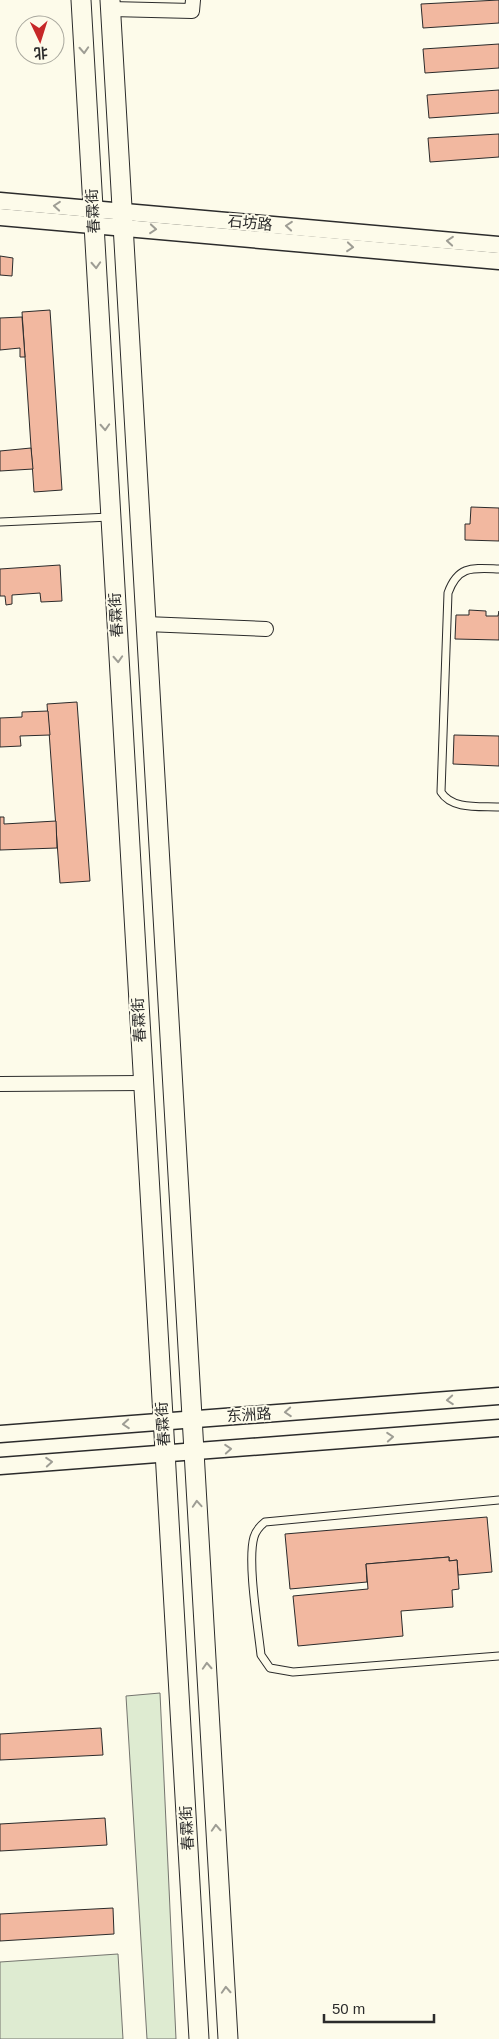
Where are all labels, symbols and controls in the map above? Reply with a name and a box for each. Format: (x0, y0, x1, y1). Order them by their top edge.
north arrow (15, 15, 65, 65)
text: 北 (33, 44, 48, 61)
one-way arrow (78, 47, 89, 55)
street label: 春霖街 (83, 188, 102, 234)
one-way arrow (53, 201, 61, 212)
street label: 石坊路 (227, 212, 273, 233)
one-way arrow (284, 221, 292, 232)
one-way arrow (150, 224, 158, 235)
one-way arrow (446, 236, 454, 247)
one-way arrow (346, 241, 354, 252)
one-way arrow (91, 261, 102, 269)
one-way arrow (100, 424, 111, 432)
street label: 春霖街 (106, 592, 125, 638)
one-way arrow (113, 656, 124, 664)
street label: 春霖街 (129, 997, 148, 1043)
one-way arrow (446, 1394, 454, 1405)
street label: 春霖街 (152, 1401, 173, 1447)
street label: 东洲路 (226, 1404, 272, 1425)
one-way arrow (284, 1406, 292, 1417)
one-way arrow (122, 1419, 130, 1430)
one-way arrow (386, 1431, 394, 1442)
one-way arrow (224, 1443, 232, 1454)
one-way arrow (45, 1457, 53, 1468)
one-way arrow (192, 1499, 203, 1507)
one-way arrow (202, 1662, 213, 1670)
street label: 春霖街 (177, 1805, 196, 1851)
one-way arrow (211, 1824, 222, 1832)
one-way arrow (220, 1986, 231, 1994)
scale bar (324, 1992, 434, 2024)
text: 50 m (332, 2000, 365, 2017)

